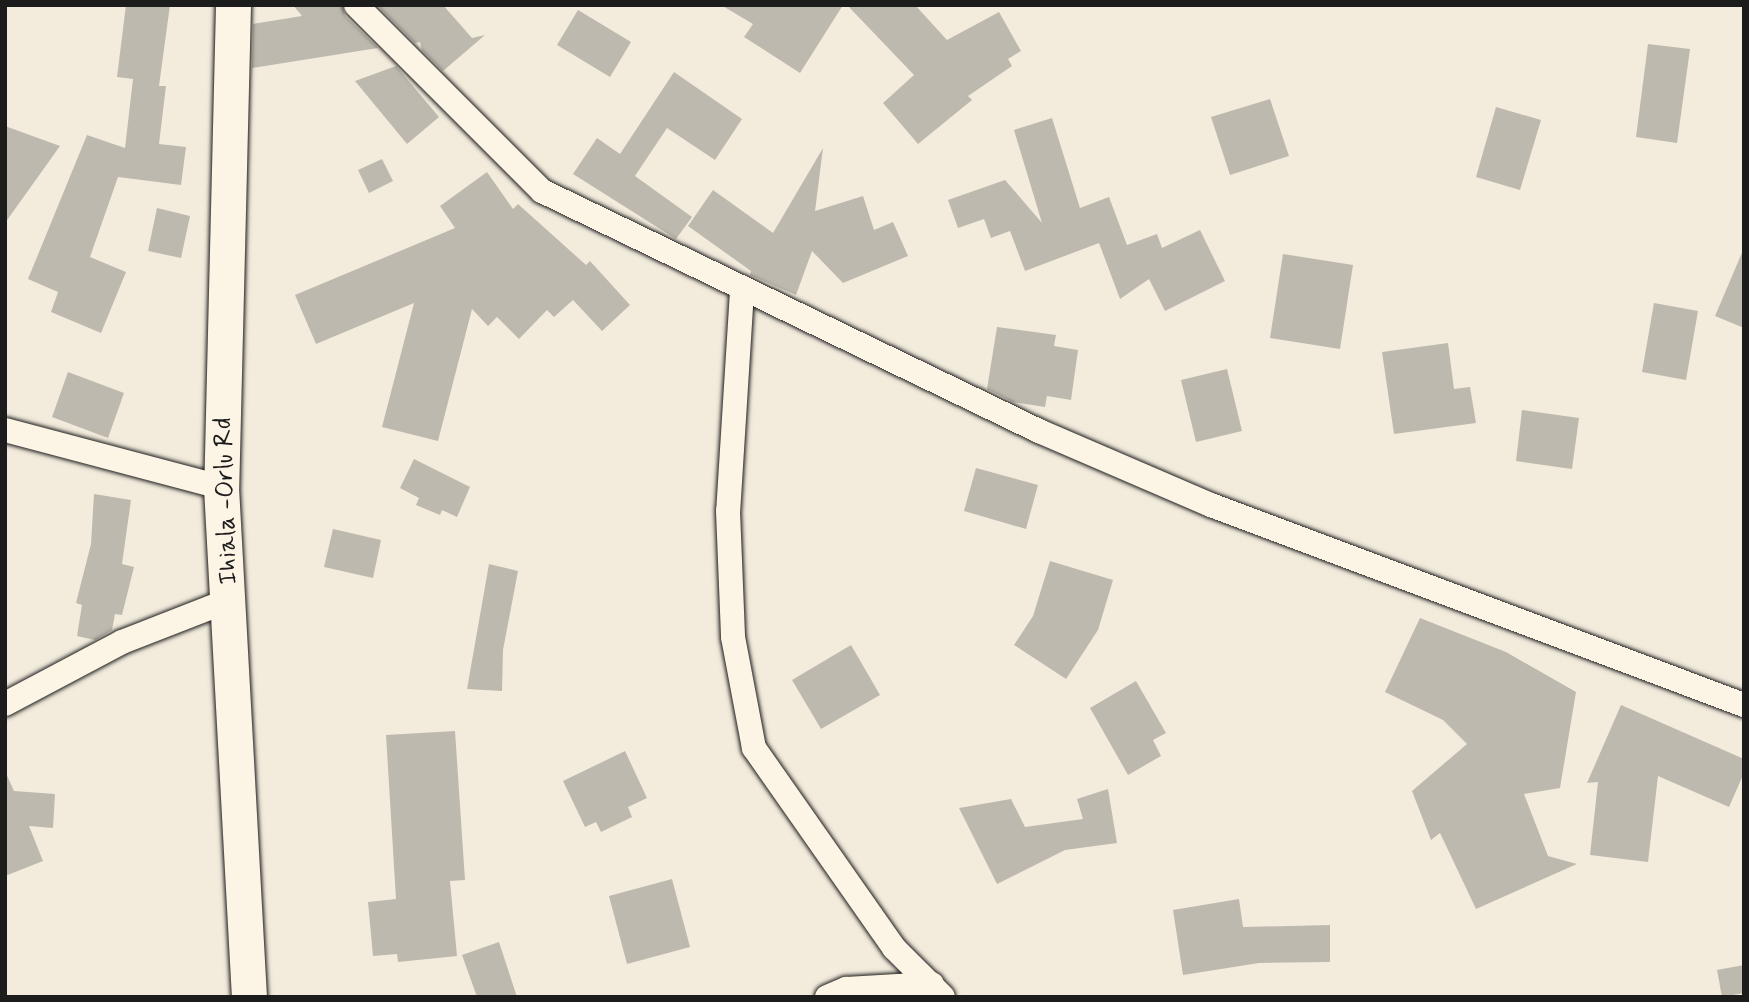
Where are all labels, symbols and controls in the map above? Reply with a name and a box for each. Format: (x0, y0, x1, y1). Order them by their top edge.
street label: Ihiala -Orlu Rd (209, 418, 245, 584)

